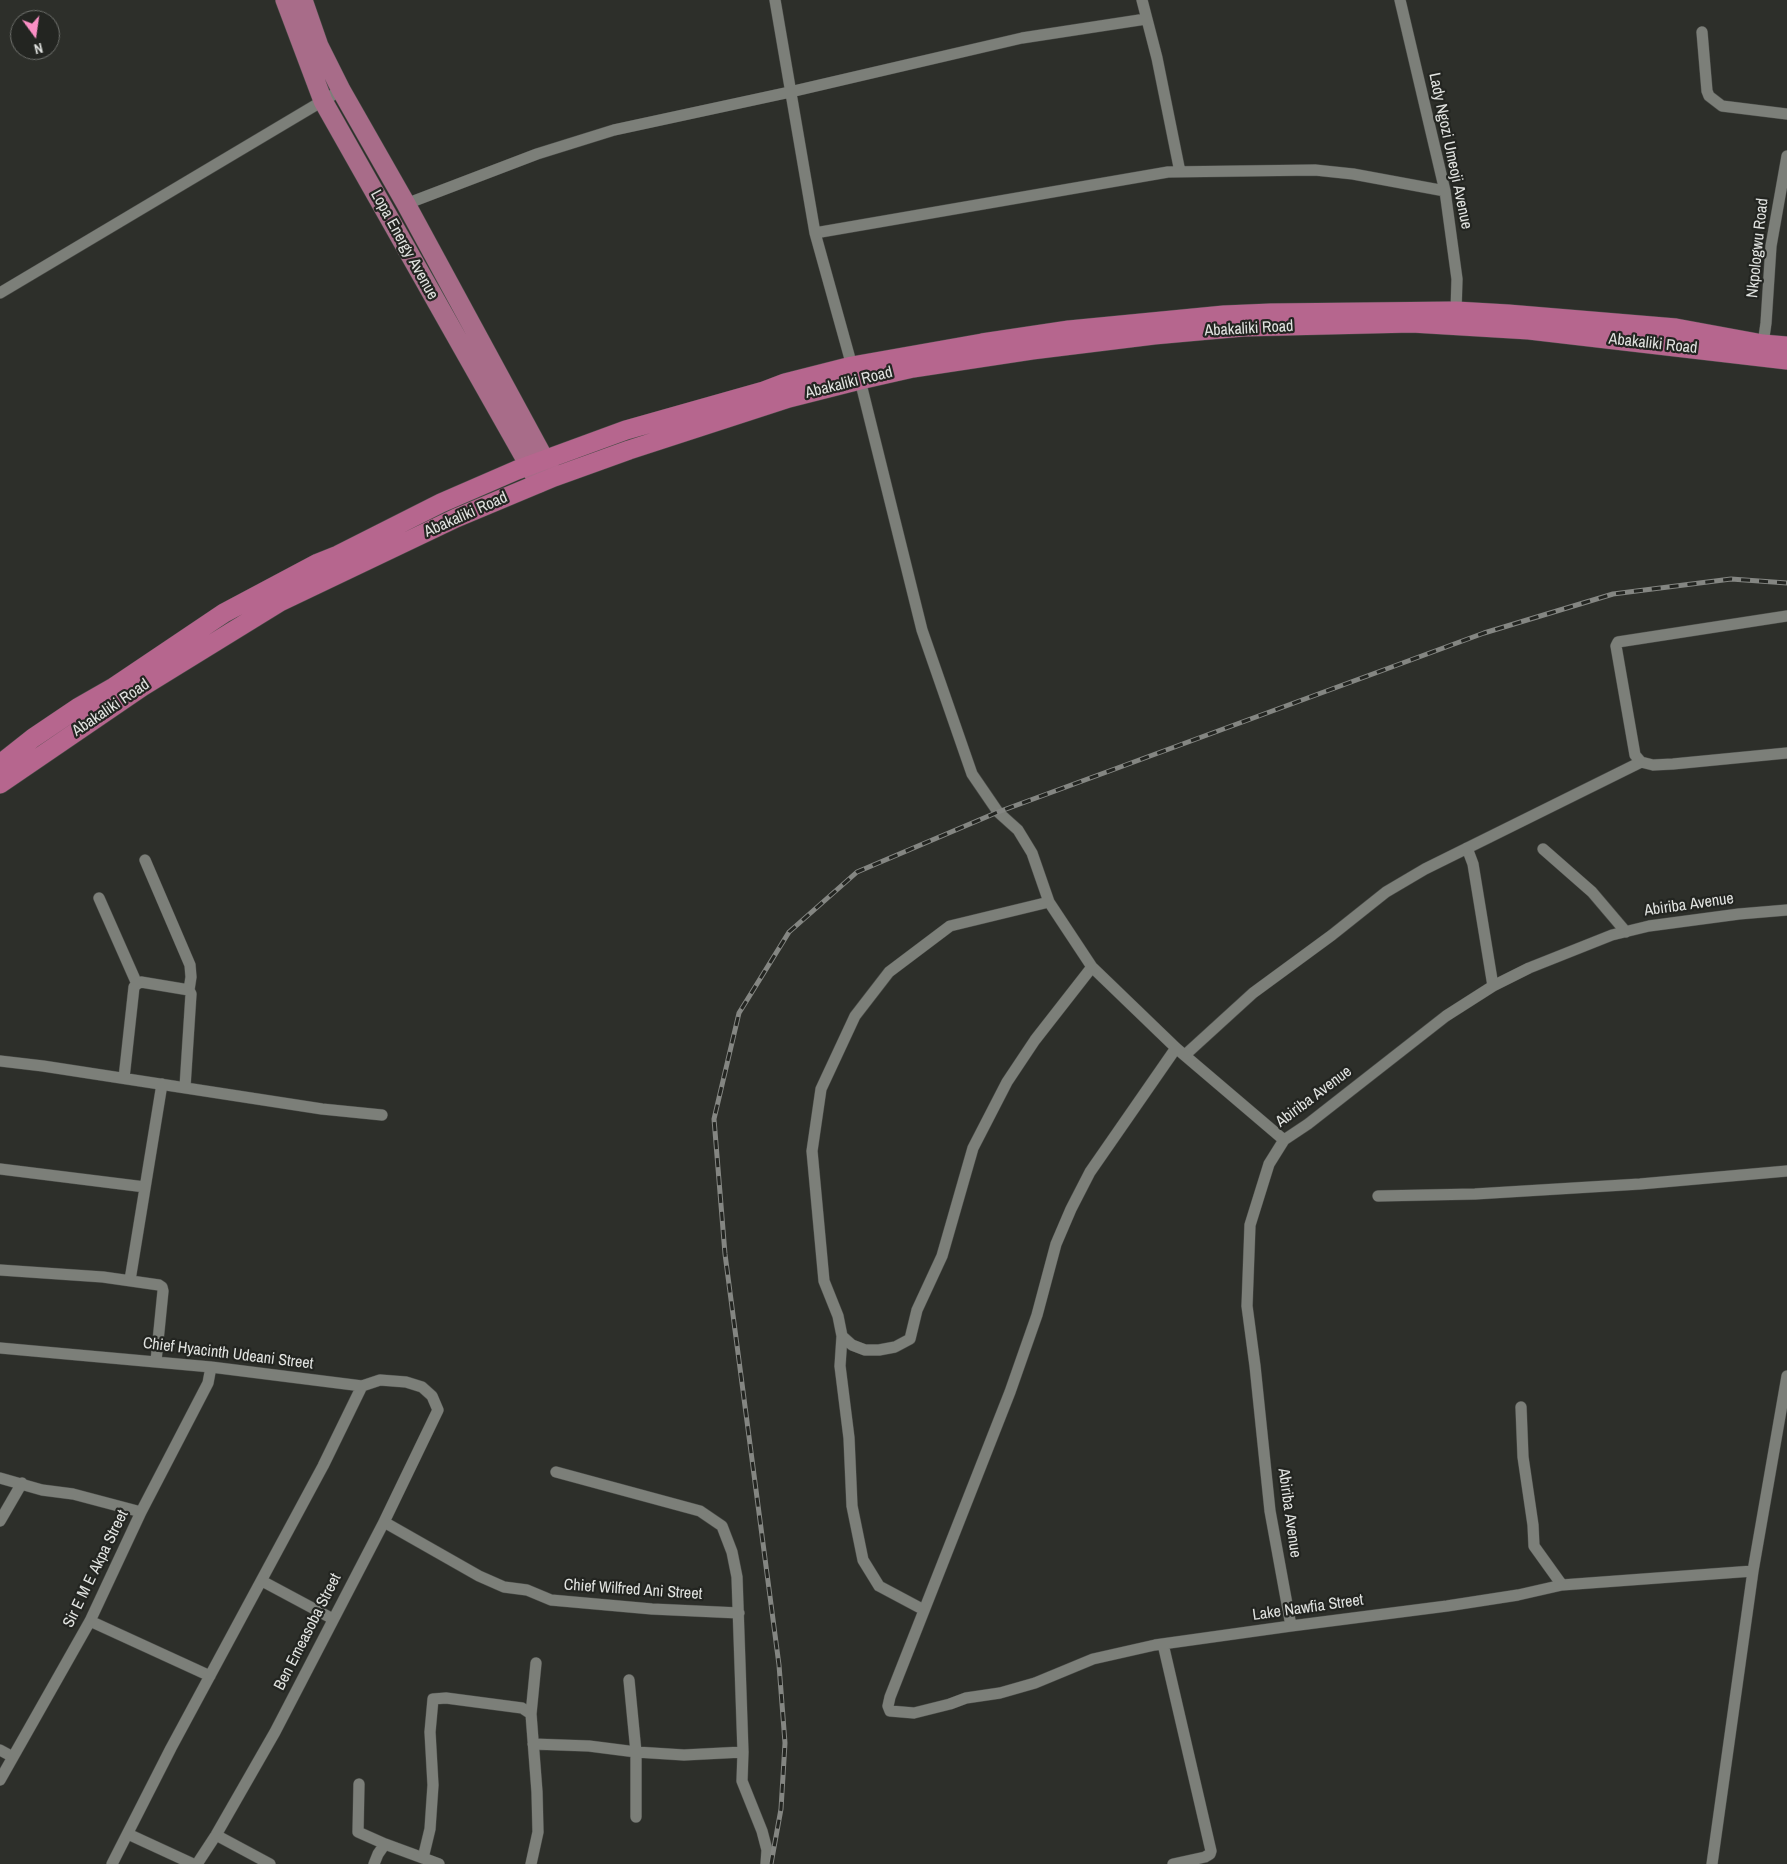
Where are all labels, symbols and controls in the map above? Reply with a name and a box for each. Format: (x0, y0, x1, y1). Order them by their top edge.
north arrow (10, 10, 60, 60)
text: N (32, 39, 45, 58)
street label: Lady Ngozi Umeoji Avenue (1424, 71, 1476, 231)
street label: Lopa Energy Avenue (366, 187, 442, 303)
street label: Nkpologwu Road (1743, 197, 1773, 299)
street label: Abakaliki Road (1204, 317, 1294, 341)
street label: Abakaliki Road (1608, 330, 1698, 358)
street label: Abakaliki Road (804, 363, 894, 403)
street label: Abakaliki Road (421, 488, 511, 542)
street label: Abakaliki Road (69, 675, 153, 741)
street label: Abiriba Avenue (1643, 889, 1735, 921)
street label: Abiriba Avenue (1272, 1062, 1356, 1132)
street label: Chief Hyacinth Udeani Street (142, 1334, 314, 1374)
street label: Abiriba Avenue (1273, 1467, 1305, 1559)
street label: Sir E M E Akpa Street (59, 1507, 133, 1631)
street label: Ben Emeasoba Street (270, 1570, 346, 1694)
street label: Chief Wilfred Ani Street (563, 1576, 703, 1604)
street label: Lake Nawfia Street (1251, 1591, 1365, 1625)

